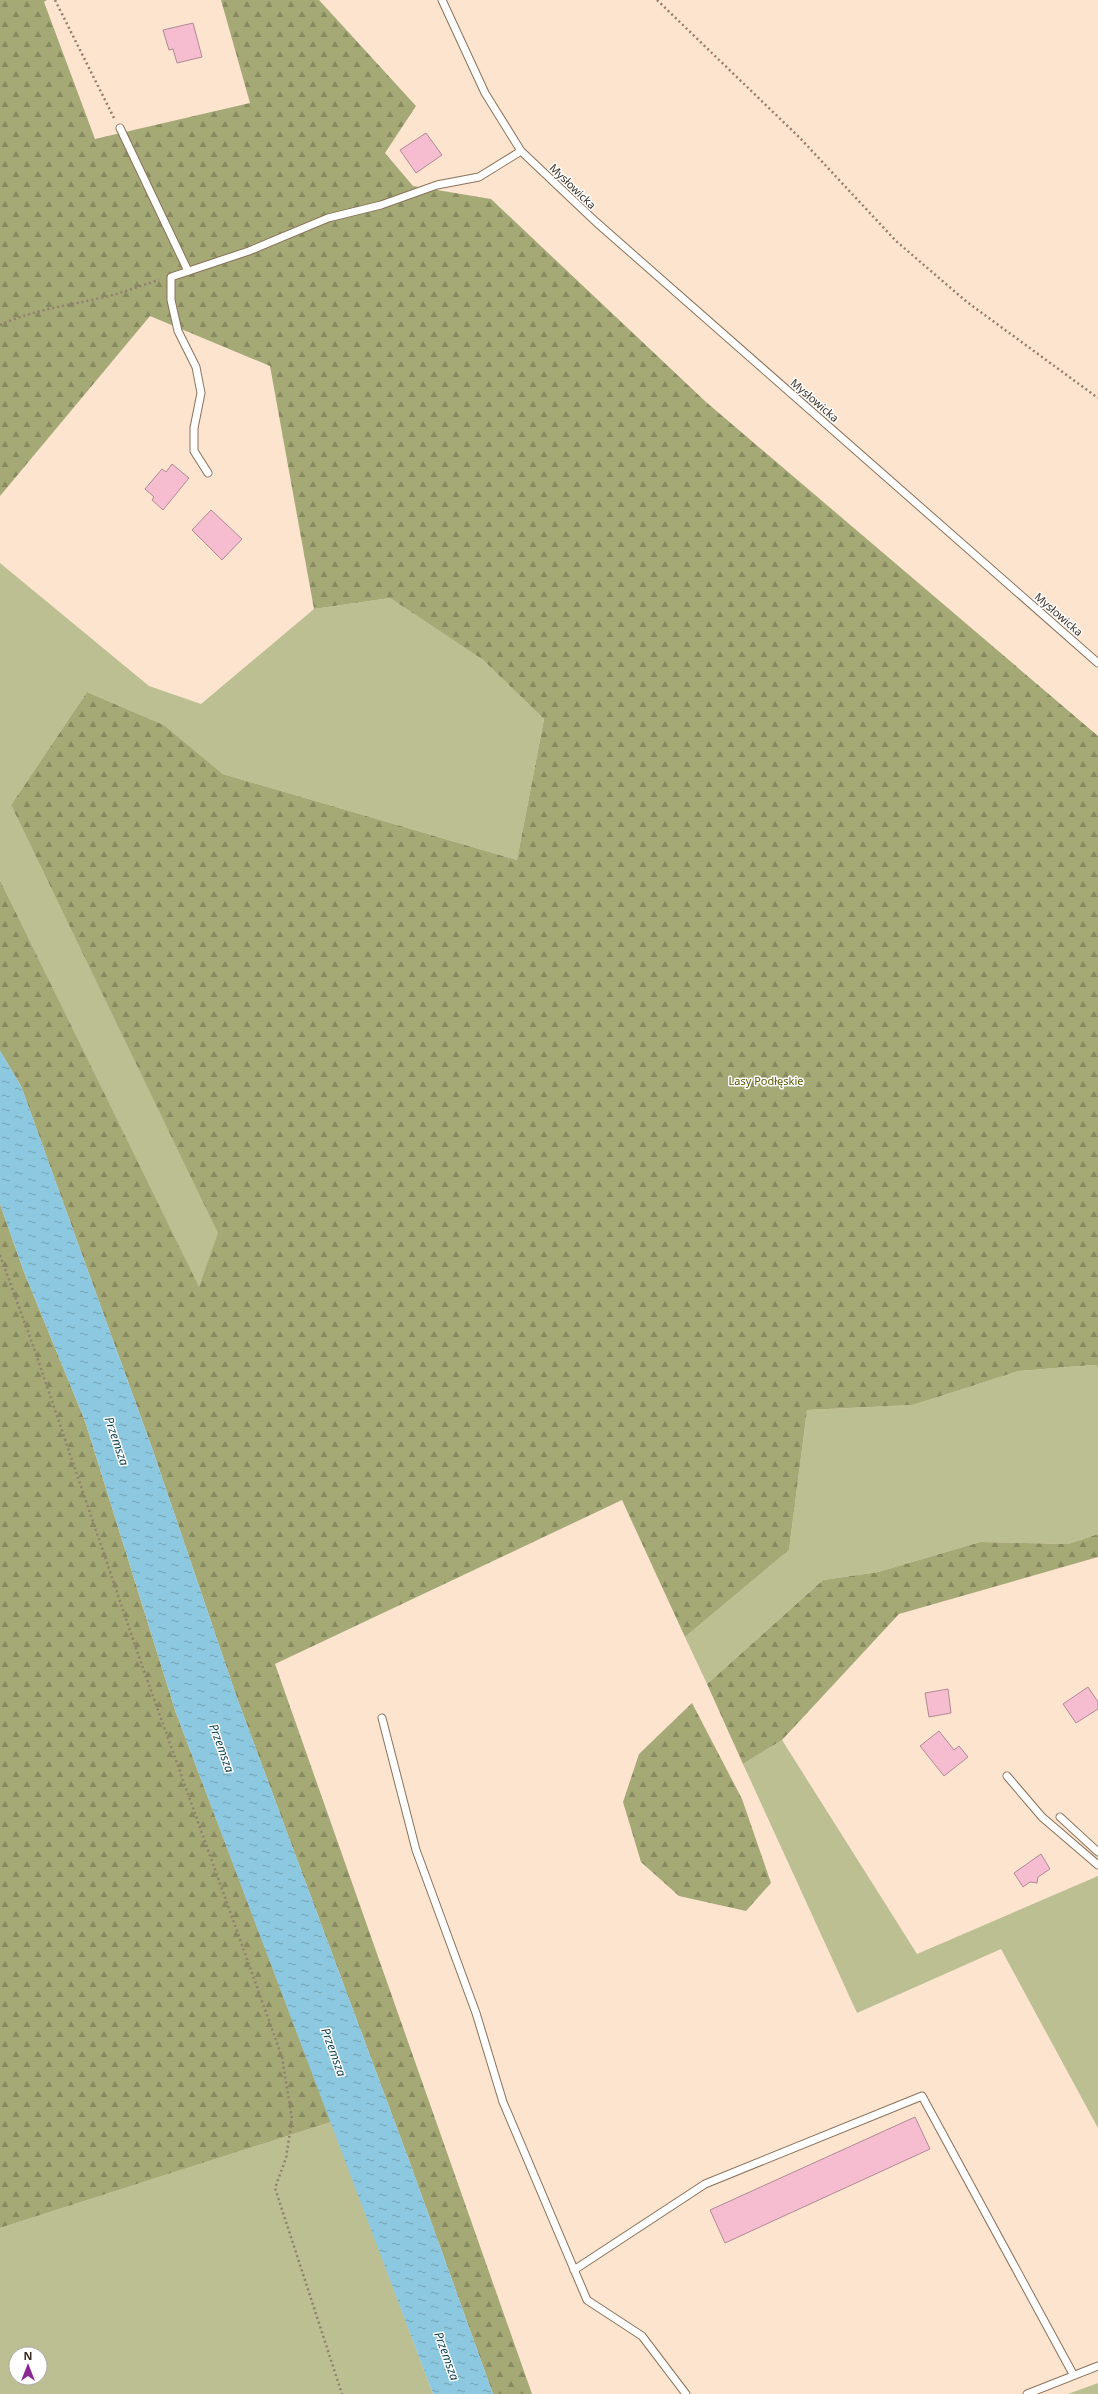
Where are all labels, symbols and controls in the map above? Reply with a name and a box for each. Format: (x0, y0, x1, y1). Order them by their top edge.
street label: Mysłowicka (547, 160, 599, 212)
street label: Mysłowicka (788, 375, 842, 425)
street label: Mysłowicka (1032, 589, 1086, 639)
park label: Lasy Podłęskie (729, 1073, 803, 1088)
water label: Przemsza (101, 1414, 133, 1468)
water label: Przemsza (205, 1721, 239, 1775)
water label: Przemsza (317, 2025, 351, 2079)
water label: Przemsza (430, 2329, 464, 2383)
north arrow (8, 2346, 48, 2386)
text: N (24, 2348, 32, 2363)

